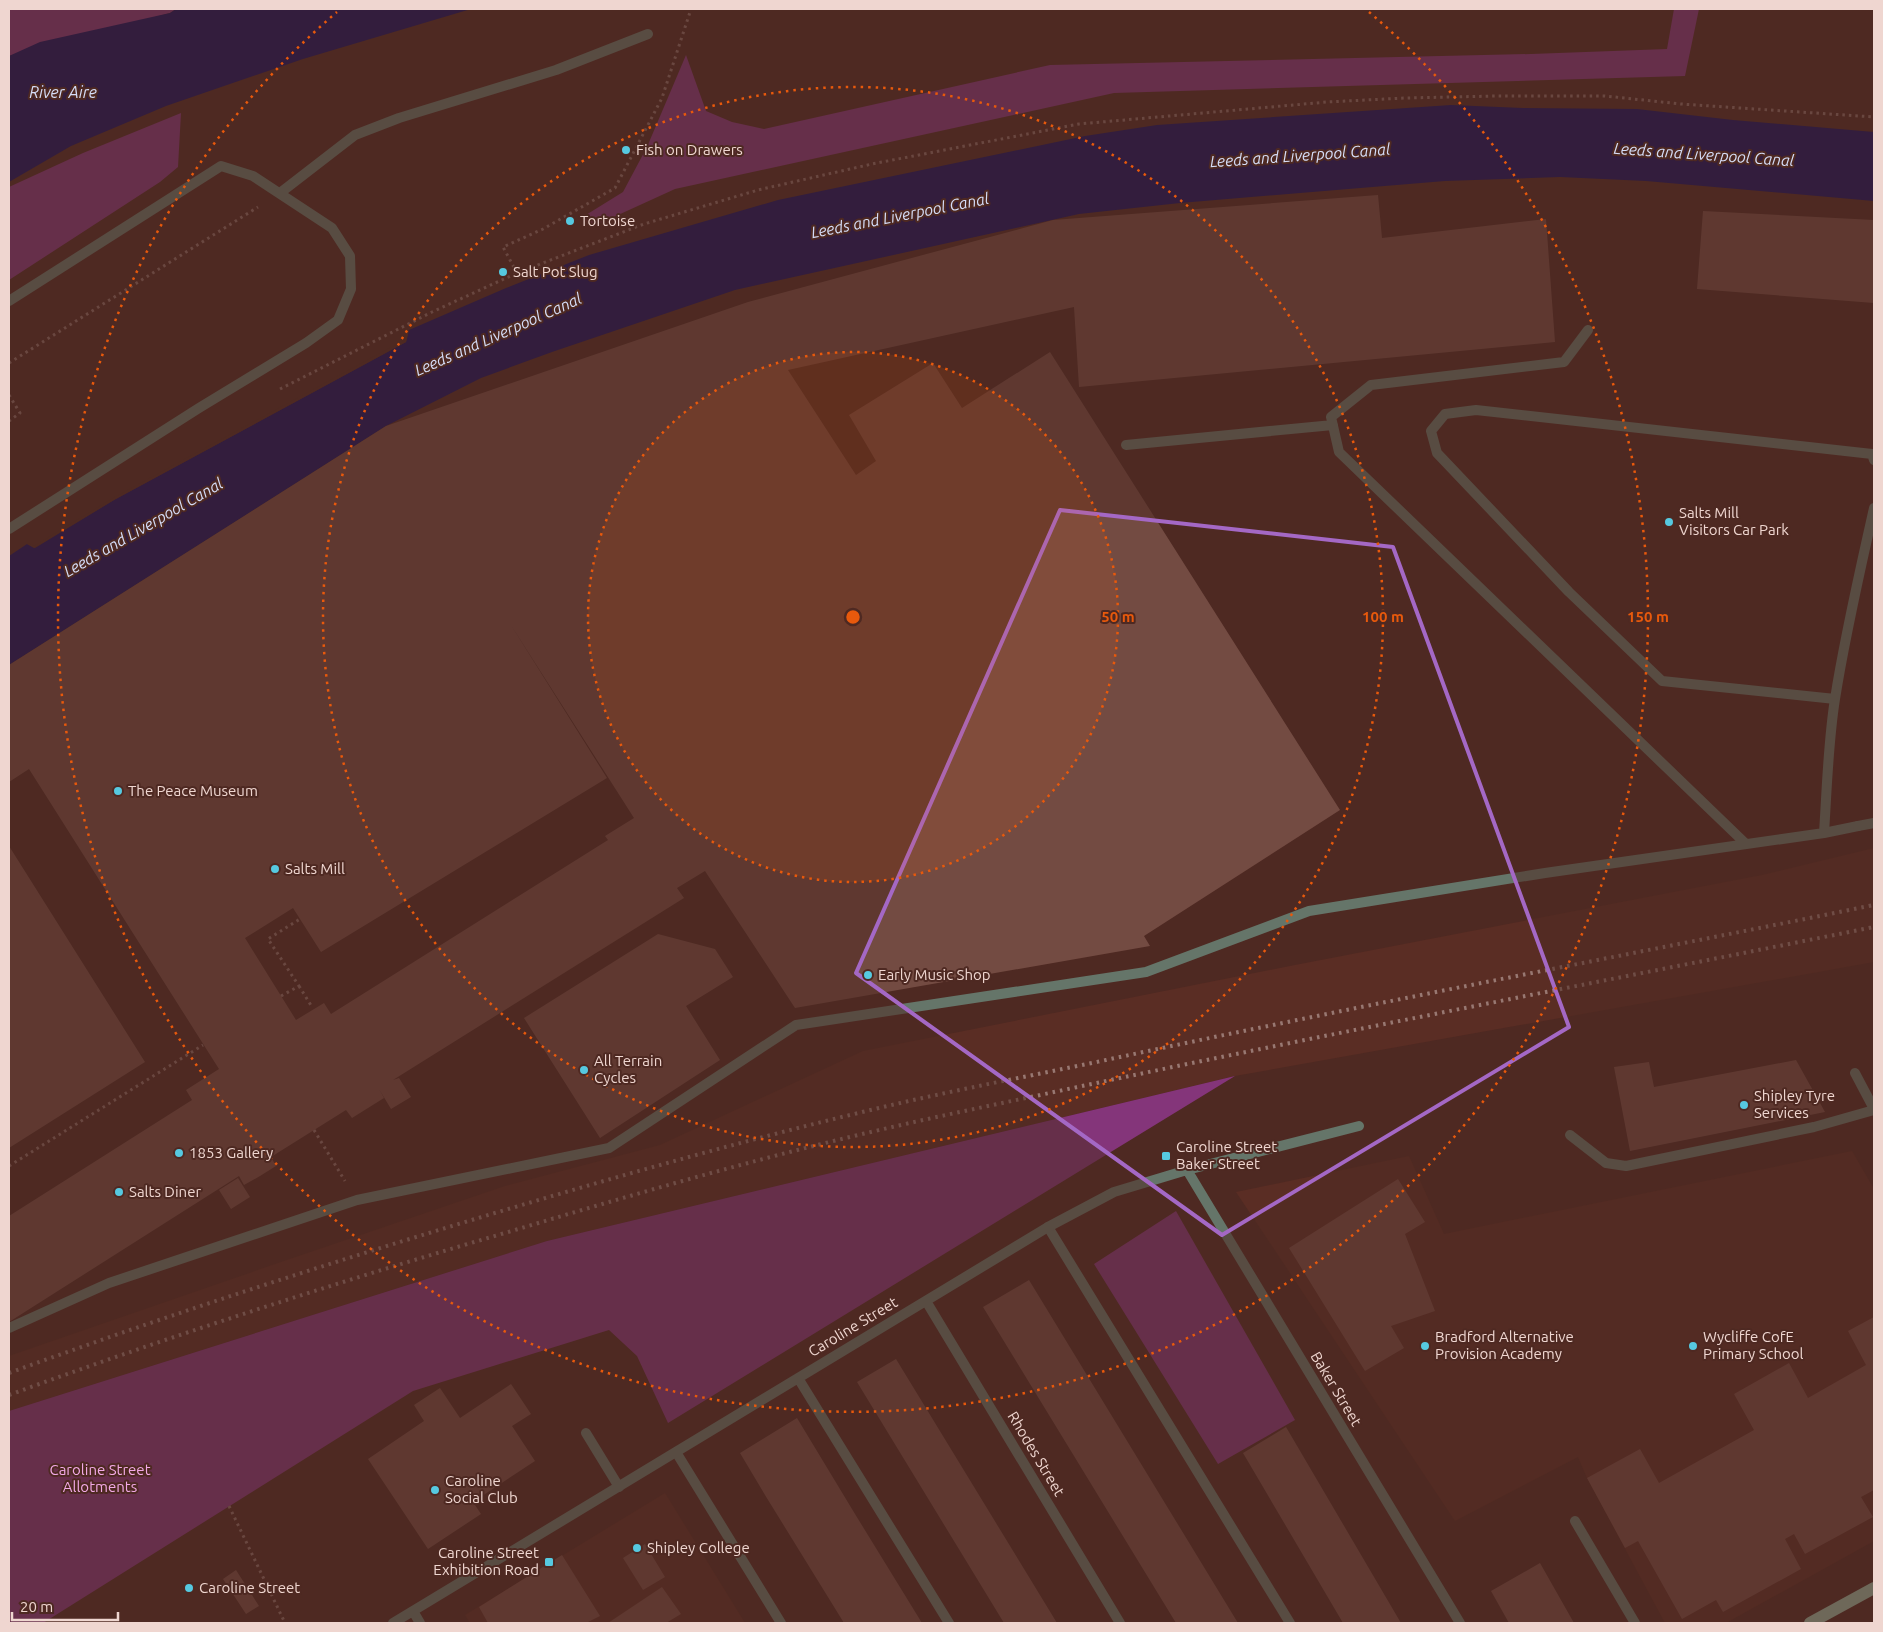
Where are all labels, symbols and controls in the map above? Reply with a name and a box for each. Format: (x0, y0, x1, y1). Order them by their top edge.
water label: River Aire (29, 83, 97, 101)
water label: Leeds and Liverpool Canal (1613, 139, 1795, 169)
water label: Leeds and Liverpool Canal (1209, 140, 1391, 170)
place label: Fish on Drawers (636, 141, 743, 158)
marker: Fish on Drawers (620, 144, 632, 156)
water label: Leeds and Liverpool Canal (809, 189, 991, 241)
place label: Tortoise (580, 212, 635, 229)
marker: Tortoise (564, 215, 576, 227)
place label: Salt Pot Slug (513, 263, 598, 280)
marker: Salt Pot Slug (497, 266, 509, 278)
water label: Leeds and Liverpool Canal (412, 289, 585, 379)
water label: Leeds and Liverpool Canal (60, 474, 226, 580)
place label: Salts Mill Visitors Car Park (1679, 504, 1789, 538)
marker: Salts Mill Visitors Car Park (1663, 516, 1675, 528)
centre of rings (844, 608, 862, 626)
text: 50 m (1101, 608, 1135, 625)
text: 100 m (1362, 608, 1404, 625)
text: 150 m (1627, 608, 1669, 625)
place label: The Peace Museum (128, 782, 258, 799)
marker: The Peace Museum (112, 785, 124, 797)
place label: Salts Mill (285, 860, 345, 877)
marker: Salts Mill (269, 863, 281, 875)
place label: Early Music Shop (878, 966, 991, 983)
marker: Early Music Shop (862, 969, 874, 981)
place label: All Terrain Cycles (594, 1052, 662, 1086)
marker: All Terrain Cycles (578, 1064, 590, 1076)
place label: Shipley Tyre Services (1754, 1087, 1835, 1121)
marker: Shipley Tyre Services (1738, 1099, 1750, 1111)
place label: Caroline Street Baker Street (1176, 1138, 1277, 1172)
place label: 1853 Gallery (189, 1144, 273, 1161)
marker: 1853 Gallery (173, 1147, 185, 1159)
marker: Caroline Street Baker Street (1160, 1150, 1172, 1162)
place label: Salts Diner (129, 1183, 201, 1200)
marker: Salts Diner (113, 1186, 125, 1198)
street label: Caroline Street (805, 1293, 901, 1360)
place label: Bradford Alternative Provision Academy (1435, 1328, 1574, 1362)
place label: Wycliffe CofE Primary School (1703, 1328, 1804, 1362)
marker: Bradford Alternative Provision Academy (1419, 1340, 1431, 1352)
marker: Wycliffe CofE Primary School (1687, 1340, 1699, 1352)
street label: Baker Street (1308, 1348, 1365, 1429)
street label: Rhodes Street (1005, 1408, 1068, 1499)
park label: Caroline Street Allotments (49, 1461, 151, 1495)
place label: Caroline Social Club (445, 1472, 518, 1506)
marker: Caroline Social Club (429, 1484, 441, 1496)
place label: Shipley College (647, 1539, 750, 1556)
marker: Shipley College (631, 1542, 643, 1554)
place label: Caroline Street Exhibition Road (433, 1544, 539, 1578)
marker: Caroline Street Exhibition Road (543, 1556, 555, 1568)
place label: Caroline Street (199, 1579, 300, 1596)
marker: Caroline Street (183, 1582, 195, 1594)
scale bar (12, 1590, 119, 1622)
text: 20 m (20, 1598, 53, 1615)

